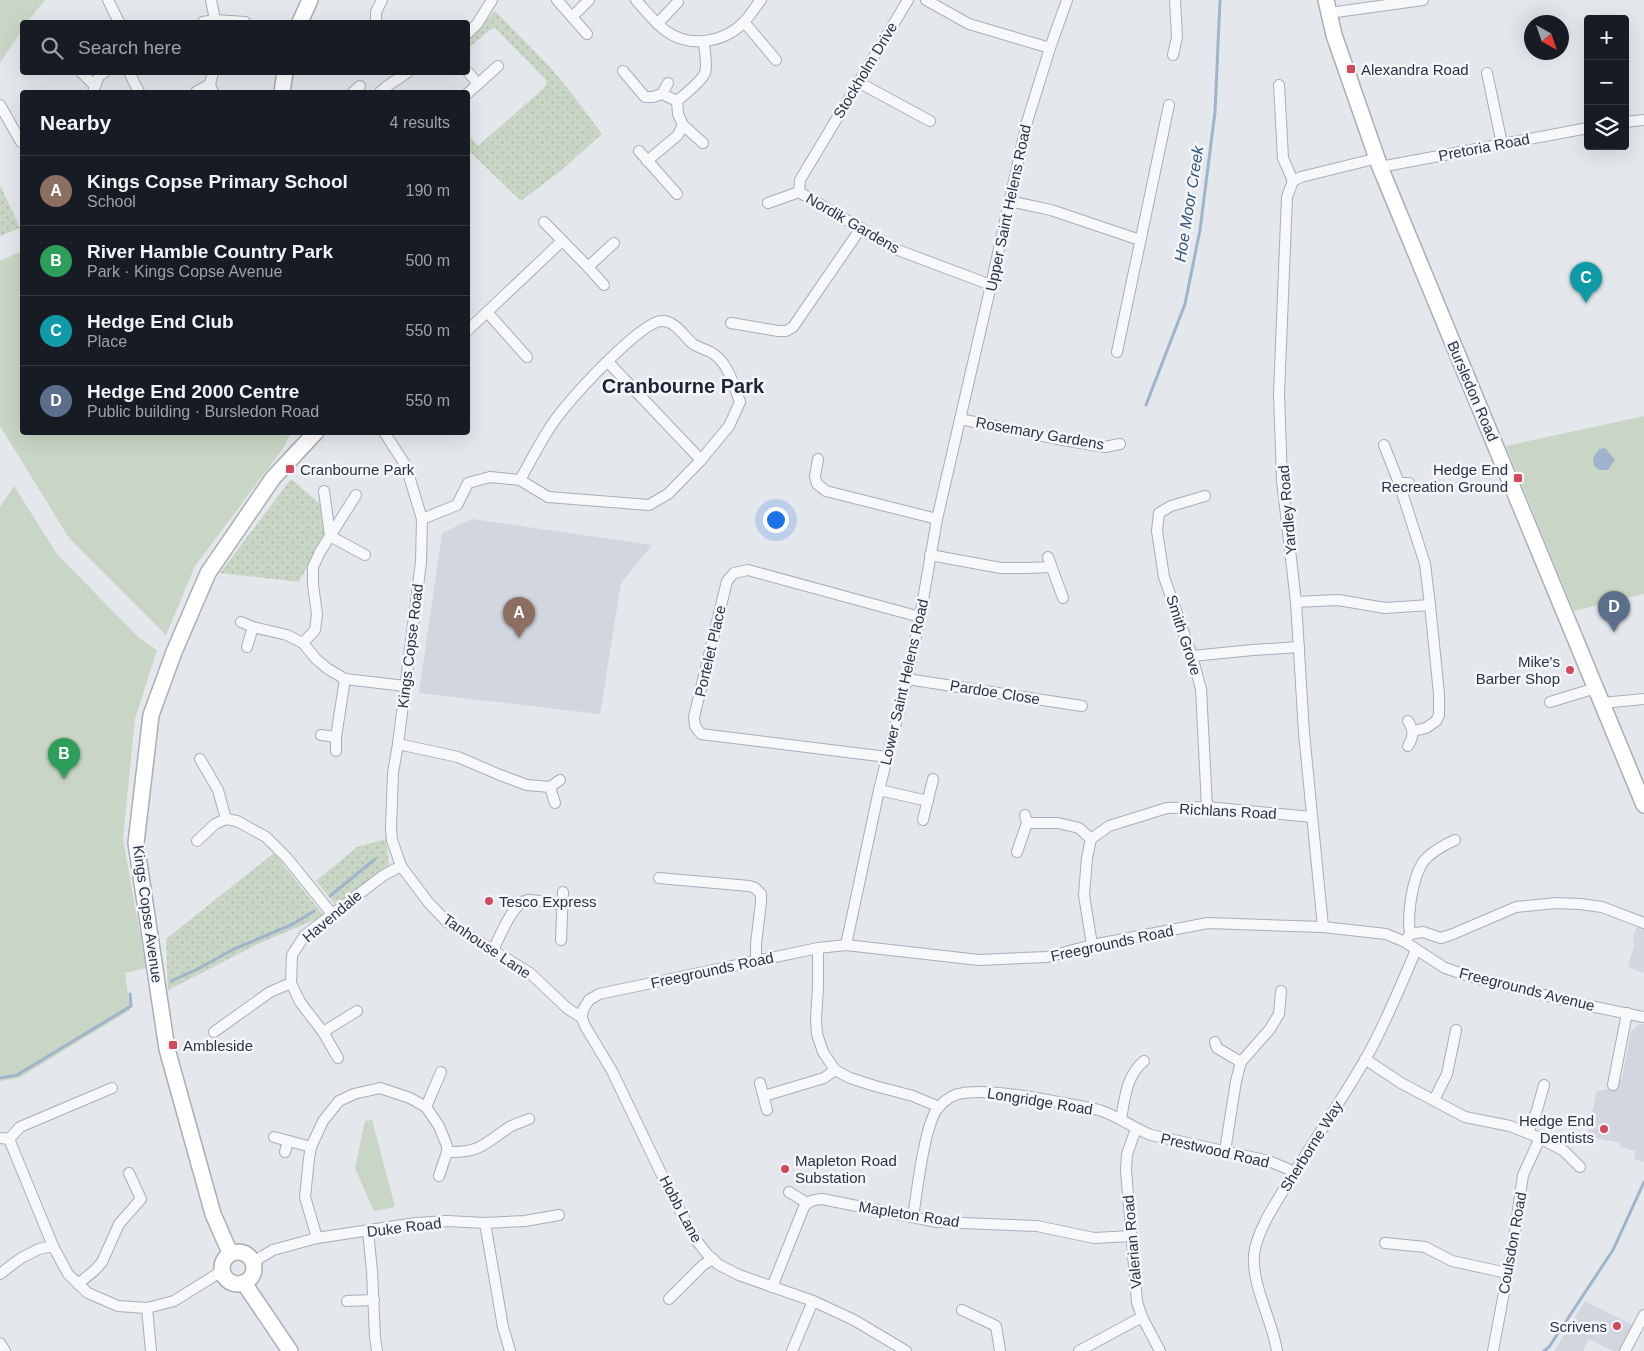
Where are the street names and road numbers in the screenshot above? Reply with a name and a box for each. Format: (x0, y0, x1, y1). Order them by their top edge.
street label: Stockholm Drive (830, 19, 900, 121)
street label: Upper Saint Helens Road (982, 123, 1034, 293)
street label: Pretoria Road (1437, 130, 1531, 164)
street label: Nordik Gardens (803, 189, 903, 257)
street label: Bursledon Road (1444, 338, 1502, 444)
street label: Rosemary Gardens (974, 413, 1106, 453)
street label: Yardley Road (1275, 465, 1299, 555)
street label: Kings Copse Road (394, 583, 426, 709)
street label: Smith Grove (1163, 593, 1205, 677)
street label: Lower Saint Helens Road (877, 597, 931, 767)
street label: Portelet Place (691, 604, 729, 698)
street label: Pardoe Close (949, 676, 1041, 708)
street label: Richlans Road (1179, 800, 1277, 822)
street label: Kings Copse Avenue (130, 844, 166, 984)
street label: Havendale (299, 886, 365, 946)
street label: Tanhouse Lane (440, 910, 534, 982)
street label: Freegrounds Road (1049, 922, 1175, 964)
street label: Freegrounds Road (649, 949, 775, 991)
street label: Freegrounds Avenue (1458, 964, 1596, 1014)
street label: Longridge Road (986, 1084, 1094, 1118)
street label: Sherborne Way (1276, 1097, 1346, 1194)
street label: Prestwood Road (1159, 1129, 1271, 1171)
street label: Hobb Lane (656, 1173, 706, 1245)
street label: Coulsdon Road (1495, 1191, 1529, 1295)
street label: Valerian Road (1119, 1194, 1145, 1290)
street label: Mapleton Road (857, 1198, 961, 1230)
street label: Duke Road (366, 1214, 442, 1240)

